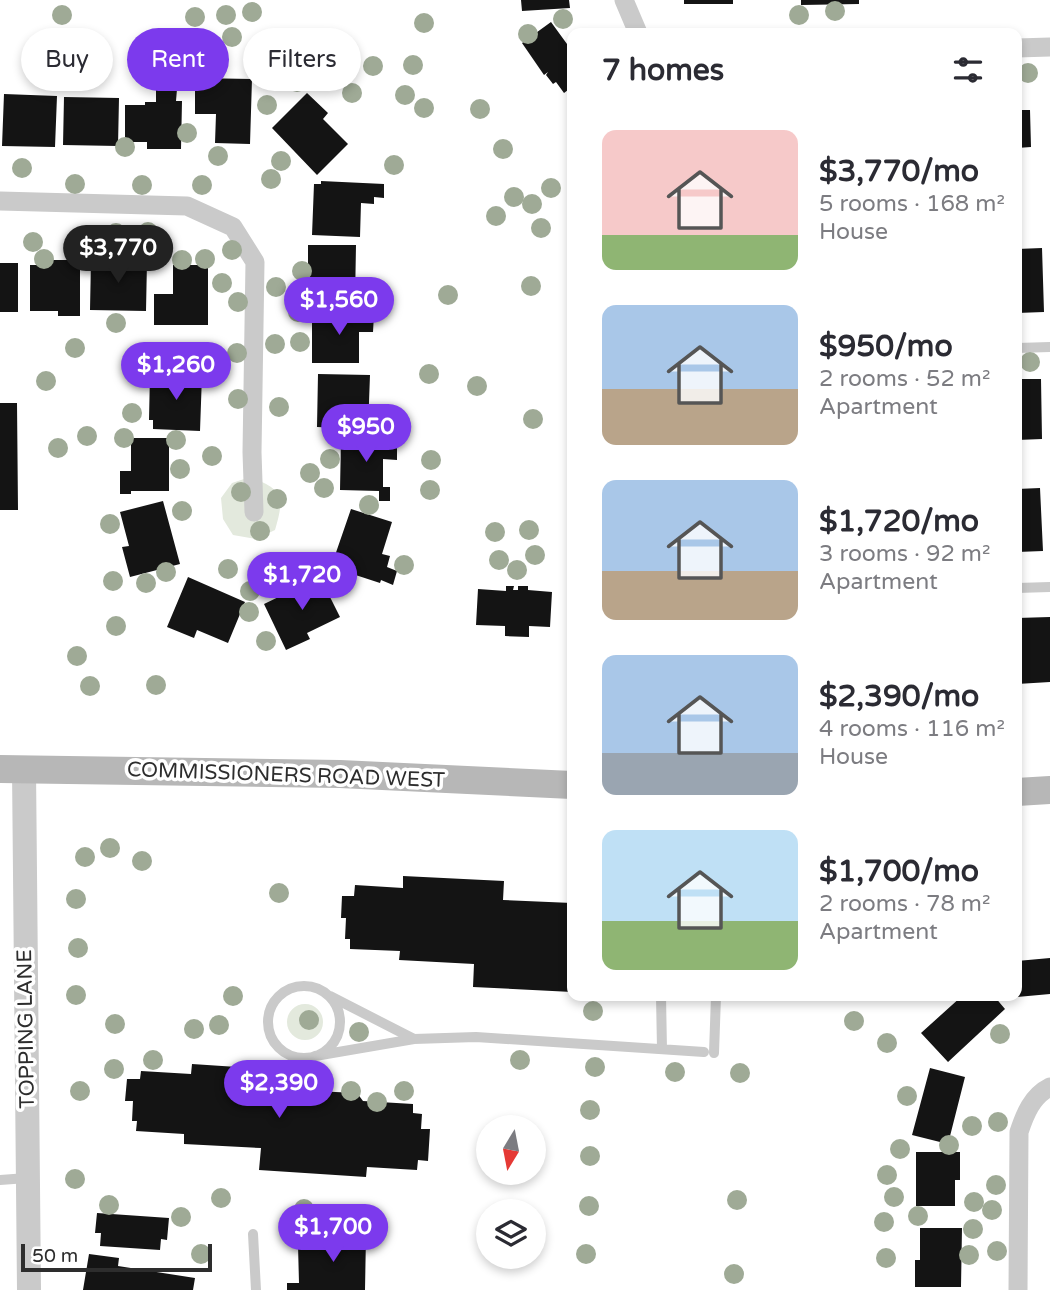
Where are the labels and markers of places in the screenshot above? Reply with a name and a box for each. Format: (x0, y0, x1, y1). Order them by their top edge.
pin: $3,770 (61, 226, 175, 285)
pin: $1,560 (282, 278, 396, 337)
pin: $1,260 (119, 342, 233, 402)
pin: $950 (325, 405, 407, 464)
pin: $1,720 (245, 552, 359, 612)
pin: $2,390 (222, 1060, 336, 1120)
pin: $1,700 (276, 1204, 390, 1264)

